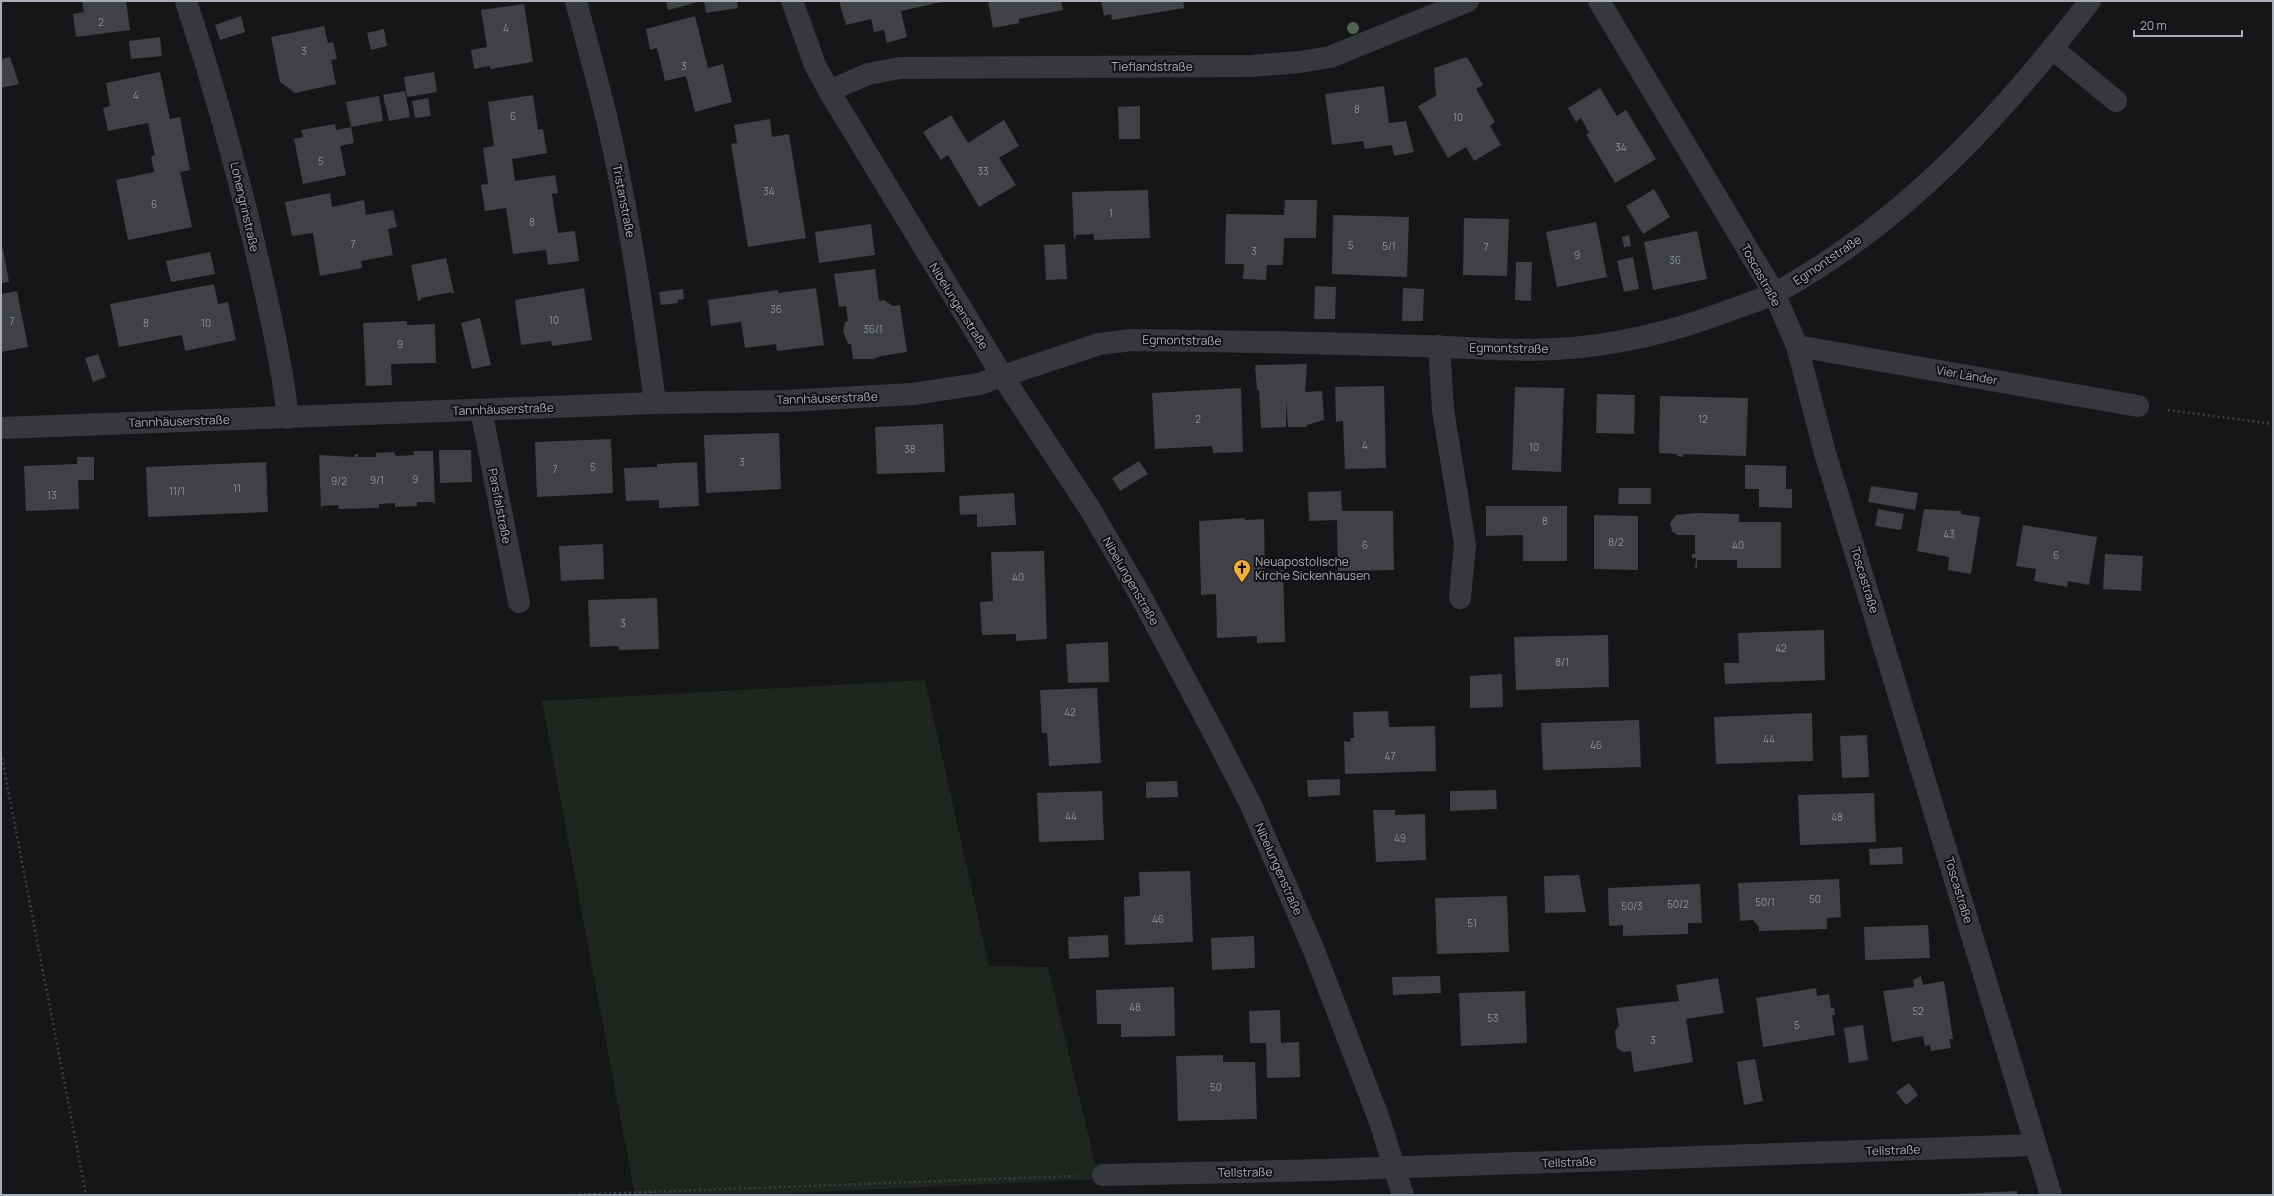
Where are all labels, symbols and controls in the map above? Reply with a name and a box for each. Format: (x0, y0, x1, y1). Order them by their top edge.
scale bar (2134, 12, 2242, 38)
house number: 2 (98, 15, 104, 29)
text: 20 m (2140, 17, 2167, 34)
house number: 4 (503, 21, 509, 35)
house number: 3 (301, 44, 307, 58)
street label: Tieflandstraße (1111, 58, 1193, 75)
house number: 3 (681, 59, 687, 73)
house number: 4 (133, 88, 139, 102)
house number: 8 (1354, 102, 1360, 116)
house number: 6 (510, 109, 516, 123)
house number: 10 (1453, 110, 1463, 124)
house number: 34 (1615, 140, 1627, 154)
house number: 5 (318, 154, 324, 168)
street label: Lohengrinstraße (226, 160, 264, 254)
street label: Tristanstraße (609, 163, 639, 239)
house number: 33 (977, 164, 989, 178)
house number: 34 (763, 184, 775, 198)
house number: 6 (151, 197, 157, 211)
house number: 1 (1109, 206, 1113, 220)
house number: 8 (529, 215, 535, 229)
street label: Egmontstraße (1789, 231, 1865, 289)
house number: 7 (350, 237, 356, 251)
house number: 5 (1348, 238, 1354, 252)
house number: 5/1 (1382, 239, 1396, 253)
house number: 7 (1483, 240, 1489, 254)
street label: Toscastraße (1737, 241, 1785, 309)
house number: 3 (1251, 244, 1257, 258)
house number: 9 (1574, 248, 1580, 262)
house number: 36 (1669, 253, 1681, 267)
street label: Nibelungenstraße (925, 259, 993, 353)
house number: 36 (770, 302, 782, 316)
house number: 10 (549, 313, 559, 327)
house number: 7 (9, 314, 15, 328)
house number: 8 (143, 316, 149, 330)
house number: 10 (201, 316, 211, 330)
house number: 36/1 (863, 322, 883, 336)
street label: Egmontstraße (1142, 331, 1222, 349)
house number: 9 (397, 337, 403, 351)
street label: Egmontstraße (1469, 339, 1549, 357)
street label: Vier Länder (1935, 361, 2000, 389)
street label: Tannhäuserstraße (776, 388, 878, 408)
street label: Tannhäuserstraße (452, 399, 554, 419)
street label: Tannhäuserstraße (128, 411, 230, 431)
house number: 2 (1195, 412, 1201, 426)
house number: 12 (1698, 412, 1708, 426)
house number: 4 (1362, 438, 1368, 452)
house number: 10 (1529, 440, 1539, 454)
house number: 38 (904, 442, 916, 456)
house number: 3 (739, 455, 745, 469)
house number: 5 (590, 460, 596, 474)
house number: 7 (552, 462, 558, 476)
street label: Parsifalstraße (484, 467, 516, 545)
house number: 9 (412, 472, 418, 486)
house number: 9/1 (370, 473, 384, 487)
house number: 9/2 (331, 474, 347, 488)
house number: 11 (233, 481, 241, 495)
house number: 11/1 (169, 484, 185, 498)
house number: 13 (47, 488, 57, 502)
house number: 8 (1542, 514, 1548, 528)
house number: 43 (1943, 527, 1955, 541)
street label: Nibelungenstraße (1099, 534, 1163, 628)
house number: 8/2 (1608, 535, 1624, 549)
house number: 6 (1362, 538, 1368, 552)
house number: 40 (1732, 538, 1744, 552)
street label: Toscastraße (1847, 545, 1883, 615)
house number: 6 (2053, 548, 2059, 562)
place label: Neuapostolische Kirche Sickenhausen (1255, 553, 1370, 584)
church icon: Neuapostolische Kirche Sickenhausen (1232, 558, 1252, 583)
house number: 40 (1012, 570, 1024, 584)
house number: 3 (620, 616, 626, 630)
house number: 42 (1775, 641, 1787, 655)
house number: 8/1 (1555, 655, 1569, 669)
house number: 42 (1064, 705, 1076, 719)
house number: 44 (1763, 732, 1775, 746)
house number: 46 (1590, 738, 1602, 752)
house number: 47 (1385, 749, 1395, 763)
house number: 44 (1065, 809, 1077, 823)
house number: 48 (1831, 810, 1843, 824)
street label: Nibelungenstraße (1251, 820, 1307, 918)
house number: 49 (1394, 831, 1406, 845)
street label: Toscastraße (1941, 855, 1977, 925)
house number: 50 (1809, 892, 1821, 906)
house number: 50/1 (1755, 895, 1775, 909)
house number: 50/2 (1667, 897, 1689, 911)
house number: 50/3 (1621, 899, 1643, 913)
house number: 46 (1152, 912, 1164, 926)
house number: 51 (1467, 916, 1477, 930)
house number: 48 (1129, 1000, 1141, 1014)
house number: 52 (1912, 1004, 1924, 1018)
house number: 53 (1487, 1011, 1499, 1025)
house number: 5 (1794, 1018, 1800, 1032)
house number: 3 (1650, 1033, 1656, 1047)
house number: 50 (1210, 1080, 1222, 1094)
street label: Tellstraße (1865, 1141, 1921, 1159)
street label: Tellstraße (1541, 1153, 1597, 1171)
street label: Tellstraße (1217, 1163, 1273, 1181)

